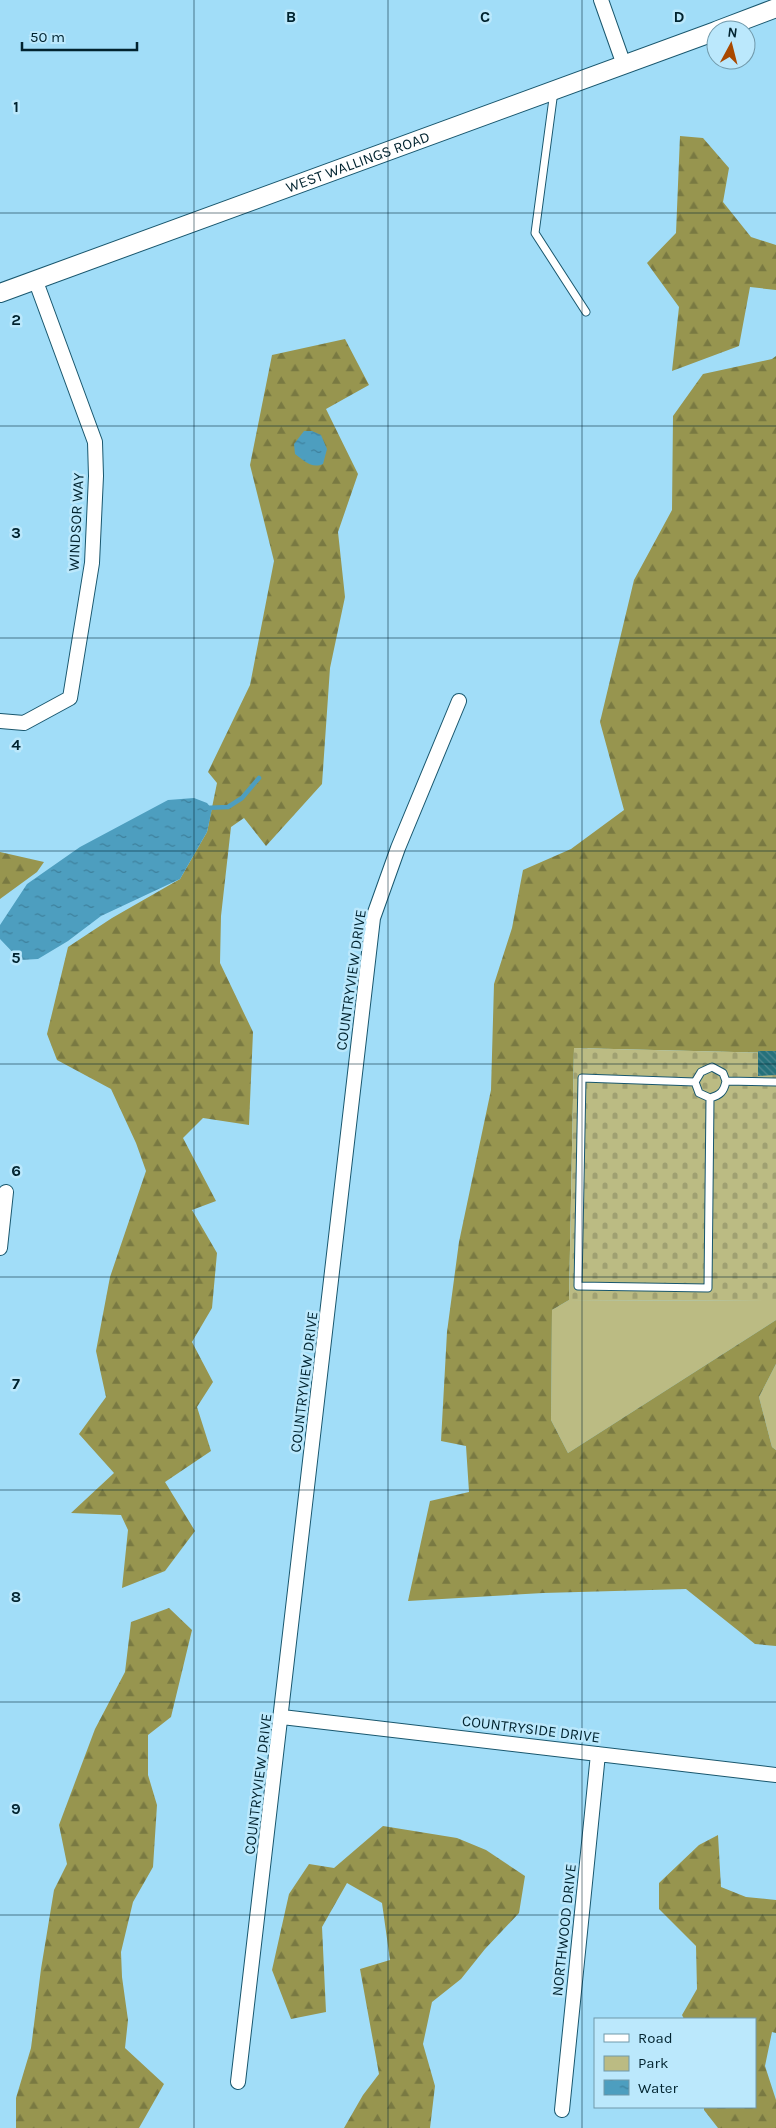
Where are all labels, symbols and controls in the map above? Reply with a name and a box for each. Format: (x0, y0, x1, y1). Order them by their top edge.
text: B (286, 7, 296, 26)
text: C (480, 7, 490, 26)
text: D (674, 7, 685, 26)
scale bar (22, 20, 138, 52)
north arrow (706, 20, 756, 70)
text: N (727, 24, 739, 42)
text: 50 m (30, 28, 65, 46)
text: 1 (13, 97, 19, 116)
street label: WEST WALLINGS ROAD (283, 128, 432, 197)
text: 2 (11, 310, 21, 329)
street label: WINDSOR WAY (64, 471, 88, 572)
text: 3 (11, 523, 21, 542)
text: 4 (11, 735, 21, 754)
street label: COUNTRYVIEW DRIVE (332, 908, 370, 1052)
text: 5 (11, 948, 21, 967)
text: 6 (11, 1161, 21, 1180)
street label: COUNTRYVIEW DRIVE (286, 1310, 322, 1454)
text: 7 (12, 1374, 20, 1393)
text: 8 (11, 1587, 21, 1606)
street label: COUNTRYVIEW DRIVE (240, 1712, 276, 1856)
street label: COUNTRYSIDE DRIVE (461, 1712, 601, 1746)
text: 9 (11, 1799, 21, 1818)
street label: NORTHWOOD DRIVE (548, 1863, 580, 1997)
legend (594, 2018, 756, 2108)
text: Road (638, 2029, 673, 2047)
text: Park (638, 2054, 668, 2072)
text: Water (638, 2079, 679, 2097)

